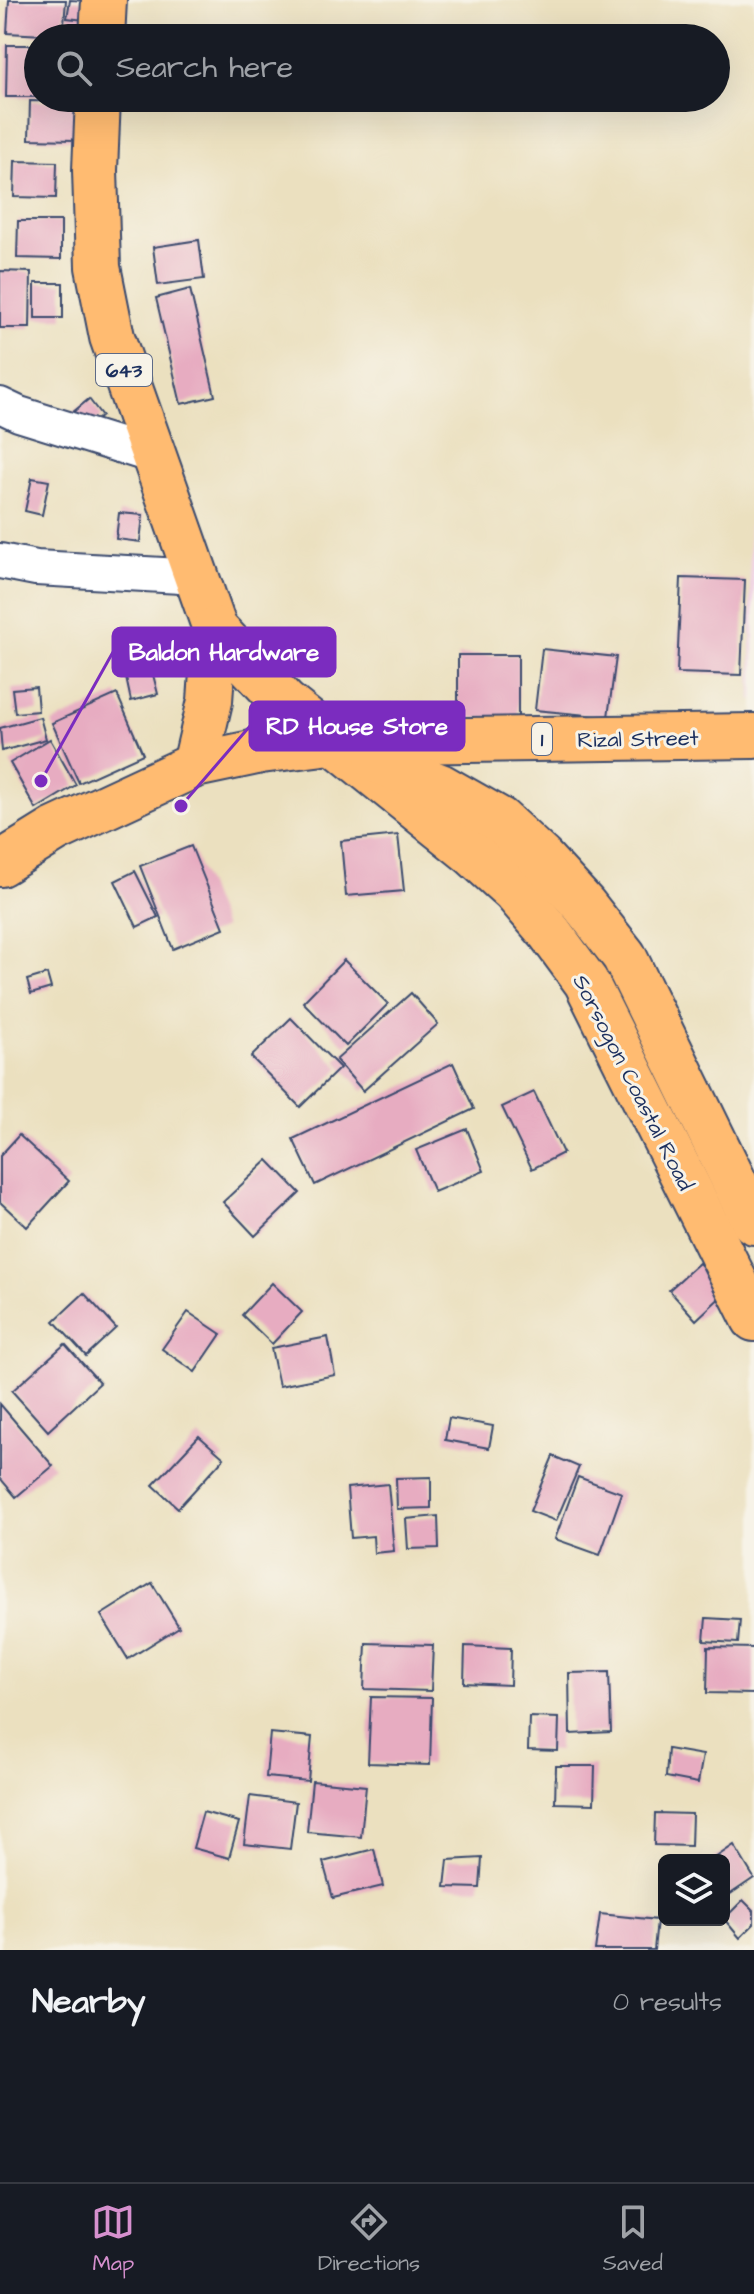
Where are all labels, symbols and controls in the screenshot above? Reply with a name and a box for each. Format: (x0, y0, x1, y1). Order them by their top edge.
search box (24, 24, 730, 112)
icon: search (52, 46, 96, 90)
text: Search here (116, 47, 293, 89)
road number: 643 (96, 354, 152, 386)
callout: Baldon Hardware (113, 628, 335, 676)
text: Baldon Hardware (129, 636, 319, 670)
callout: RD House Store (250, 702, 464, 750)
text: RD House Store (266, 710, 448, 744)
road number: 1 (532, 723, 552, 755)
street label: Rizal Street (577, 723, 699, 756)
street label: Sorsogon Coastal Road (564, 969, 701, 1197)
map controls (658, 1854, 730, 1926)
button: layers (658, 1854, 730, 1926)
text: Nearby (32, 1978, 146, 2026)
text: 0 results (613, 1984, 722, 2020)
tab: Map (91, 2200, 135, 2279)
tab: Directions (318, 2200, 420, 2279)
tab: Saved (603, 2200, 663, 2279)

